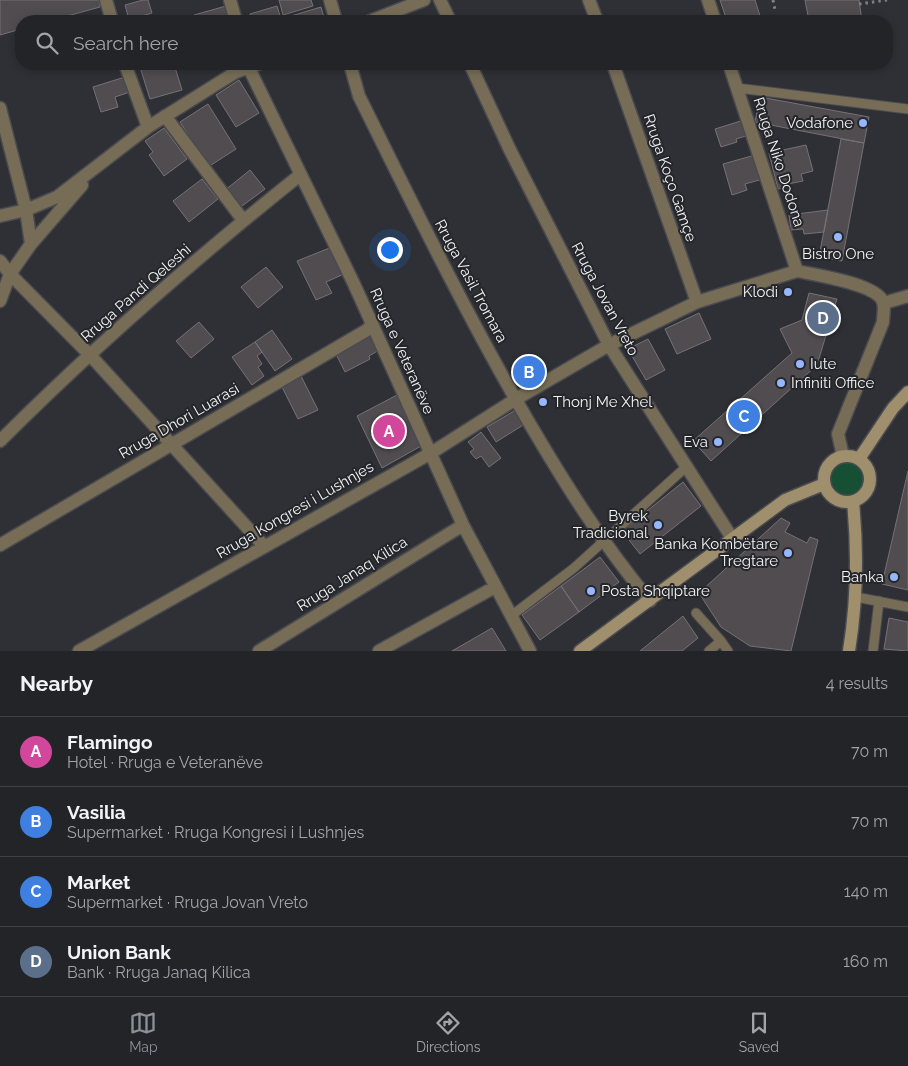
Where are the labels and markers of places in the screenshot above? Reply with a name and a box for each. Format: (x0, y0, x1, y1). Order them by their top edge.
place label: Vodafone (786, 114, 853, 132)
marker: Vodafone (857, 117, 869, 129)
marker: Bistro One (832, 231, 844, 243)
place label: Bistro One (802, 245, 874, 263)
place label: Klodi (743, 283, 778, 301)
marker: Klodi (782, 286, 794, 298)
pin: D (807, 299, 839, 337)
pin: B (513, 353, 545, 391)
place label: Iute (810, 355, 837, 373)
marker: Iute (794, 358, 806, 370)
place label: Infiniti Office (791, 374, 875, 392)
marker: Infiniti Office (775, 377, 787, 389)
place label: Thonj Me Xhel (553, 393, 653, 411)
marker: Thonj Me Xhel (537, 396, 549, 408)
pin: C (728, 397, 760, 435)
pin: A (373, 412, 405, 450)
place label: Eva (683, 433, 708, 451)
marker: Eva (712, 436, 724, 448)
place label: Byrek Tradicional (573, 507, 649, 542)
marker: Byrek Tradicional (652, 519, 664, 531)
place label: Banka Kombëtare Tregtare (654, 535, 778, 570)
marker: Banka Kombëtare Tregtare (782, 547, 794, 559)
place label: Banka (841, 568, 884, 586)
marker: Banka (888, 571, 900, 583)
place label: Posta Shqiptare (601, 582, 710, 600)
marker: Posta Shqiptare (585, 585, 597, 597)

